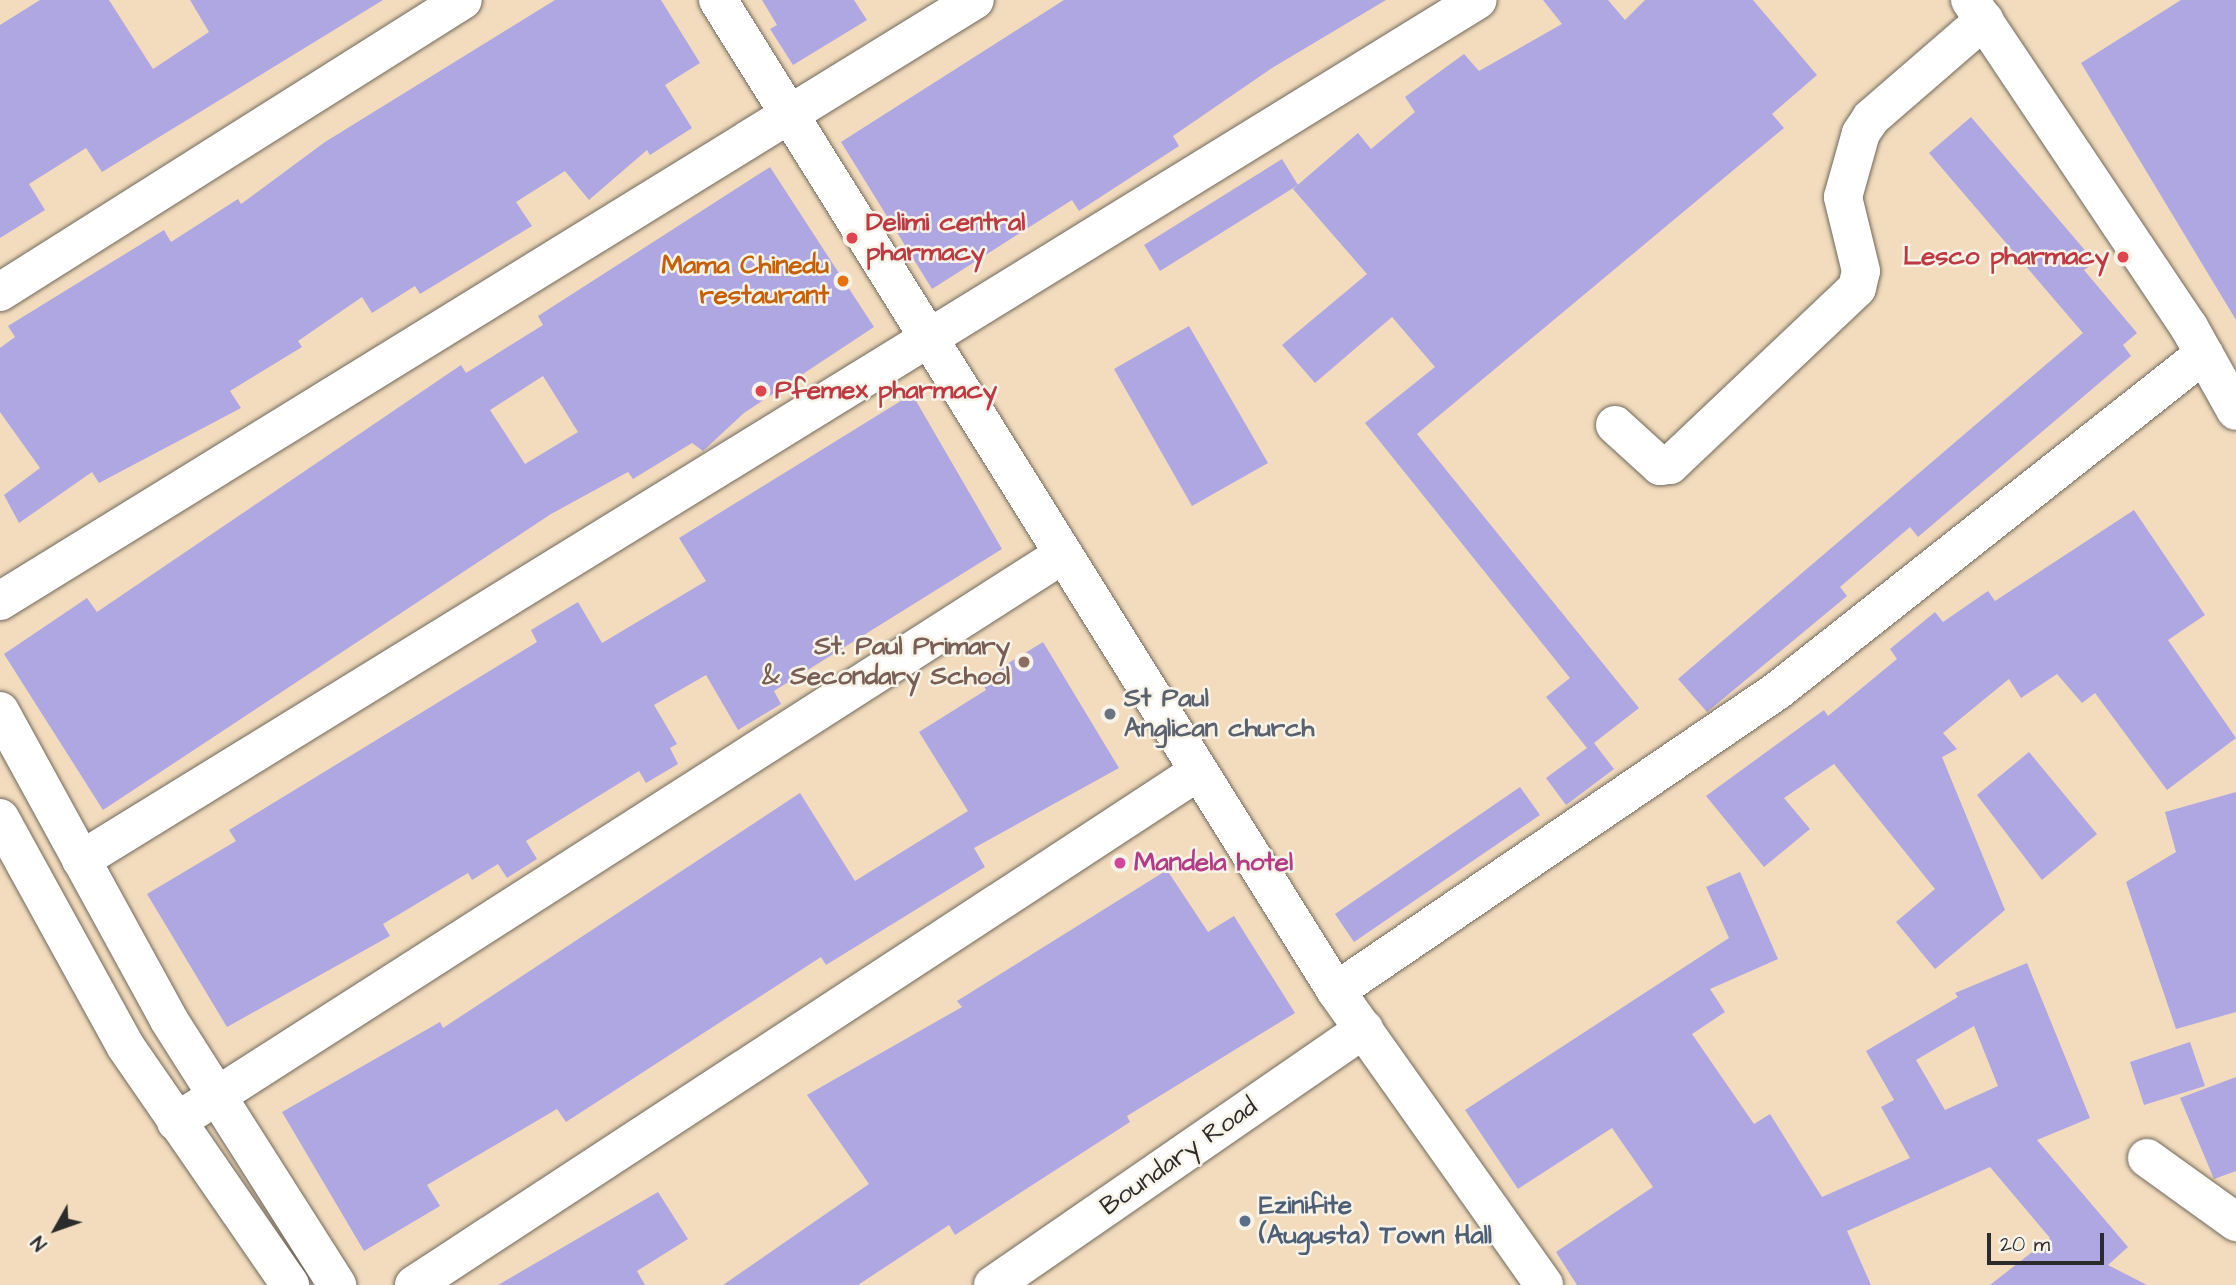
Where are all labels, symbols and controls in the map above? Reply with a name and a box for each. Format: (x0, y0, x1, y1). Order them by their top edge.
place label: Delimi central pharmacy (866, 207, 1025, 268)
marker: Delimi central pharmacy (844, 230, 860, 246)
place label: Lesco pharmacy (1903, 241, 2109, 273)
marker: Lesco pharmacy (2115, 249, 2131, 265)
place label: Mama Chinedu restaurant (662, 250, 829, 312)
marker: Mama Chinedu restaurant (835, 273, 851, 289)
place label: Pfemex pharmacy (775, 375, 997, 407)
marker: Pfemex pharmacy (753, 383, 769, 399)
place label: St. Paul Primary & Secondary School (762, 631, 1010, 692)
marker: St. Paul Primary & Secondary School (1016, 654, 1032, 670)
place label: St Paul Anglican church (1124, 683, 1314, 744)
marker: St Paul Anglican church (1102, 706, 1118, 722)
place label: Mandela hotel (1134, 847, 1293, 879)
marker: Mandela hotel (1112, 855, 1128, 871)
street label: Boundary Road (1094, 1091, 1264, 1223)
place label: Ezinifite (Augusta) Town Hall (1259, 1190, 1492, 1252)
north arrow (21, 1194, 91, 1264)
marker: Ezinifite (Augusta) Town Hall (1237, 1213, 1253, 1229)
scale bar (1991, 1218, 2108, 1262)
text: N (25, 1230, 54, 1256)
text: 20 m (2000, 1230, 2050, 1259)

